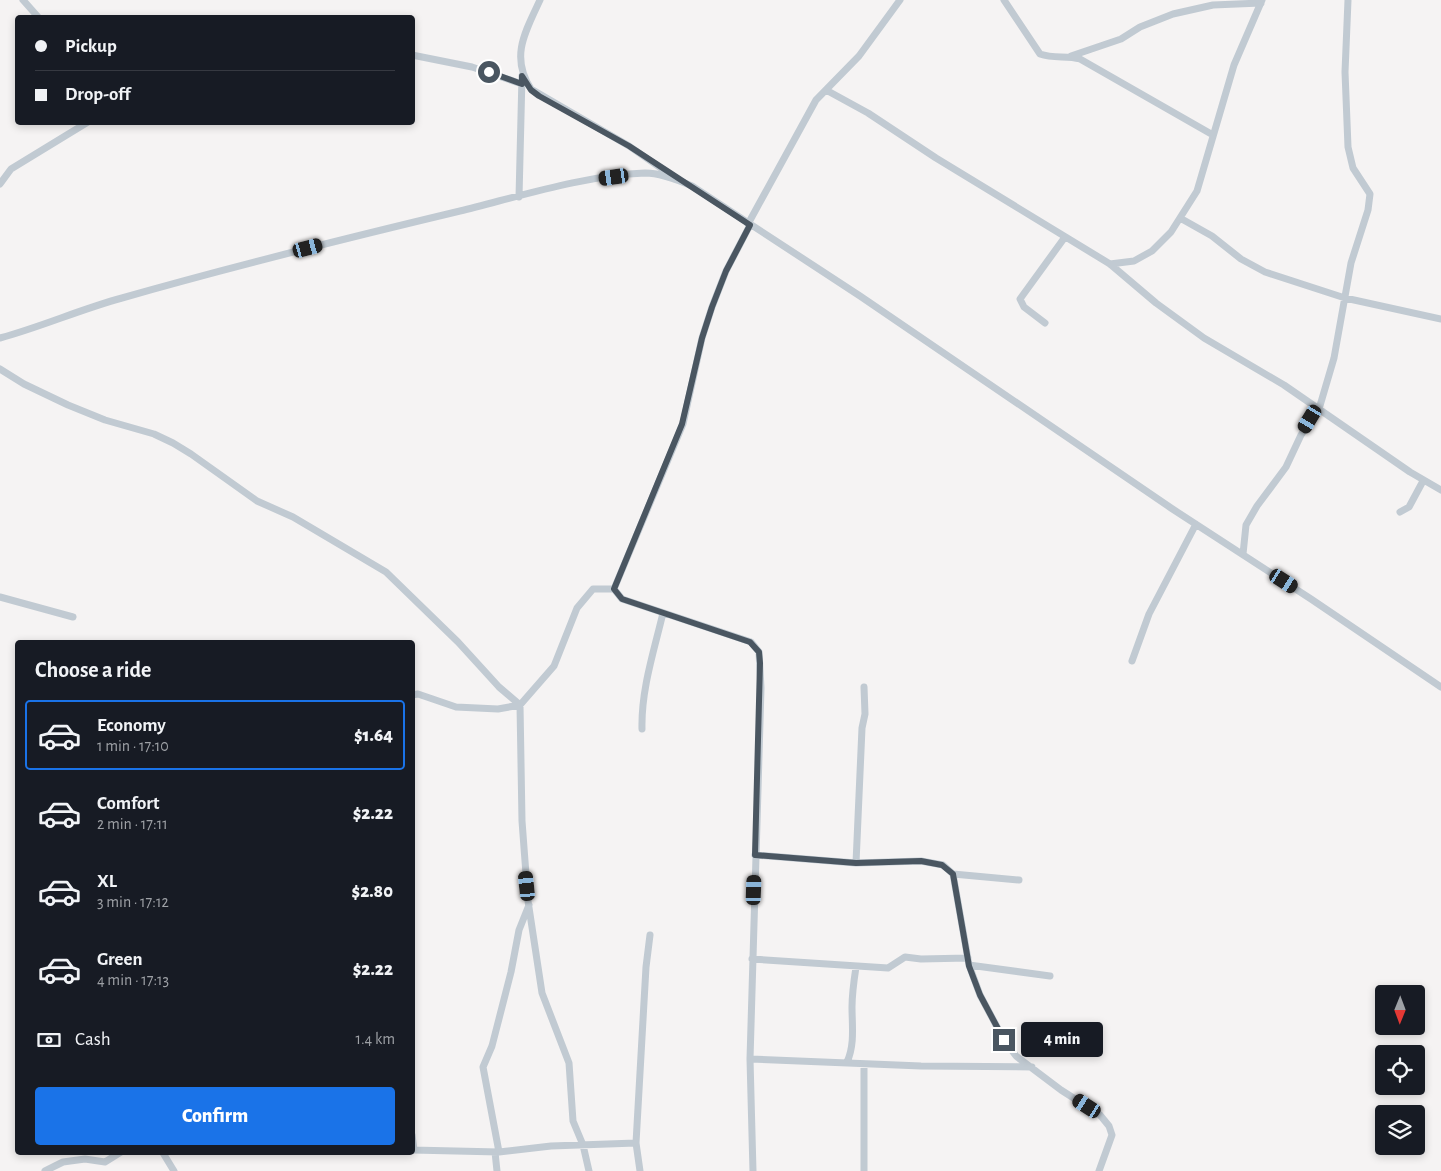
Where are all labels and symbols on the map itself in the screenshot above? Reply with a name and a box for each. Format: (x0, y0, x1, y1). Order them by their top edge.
route start (478, 61, 500, 83)
car (598, 167, 629, 187)
car (291, 237, 324, 259)
car (1295, 402, 1324, 436)
car (1267, 567, 1300, 595)
car (517, 870, 536, 902)
car (745, 875, 762, 905)
north arrow (1375, 985, 1425, 1035)
callout: 4 min (1022, 1022, 1104, 1058)
route end (993, 1029, 1015, 1051)
car (1070, 1092, 1103, 1120)

